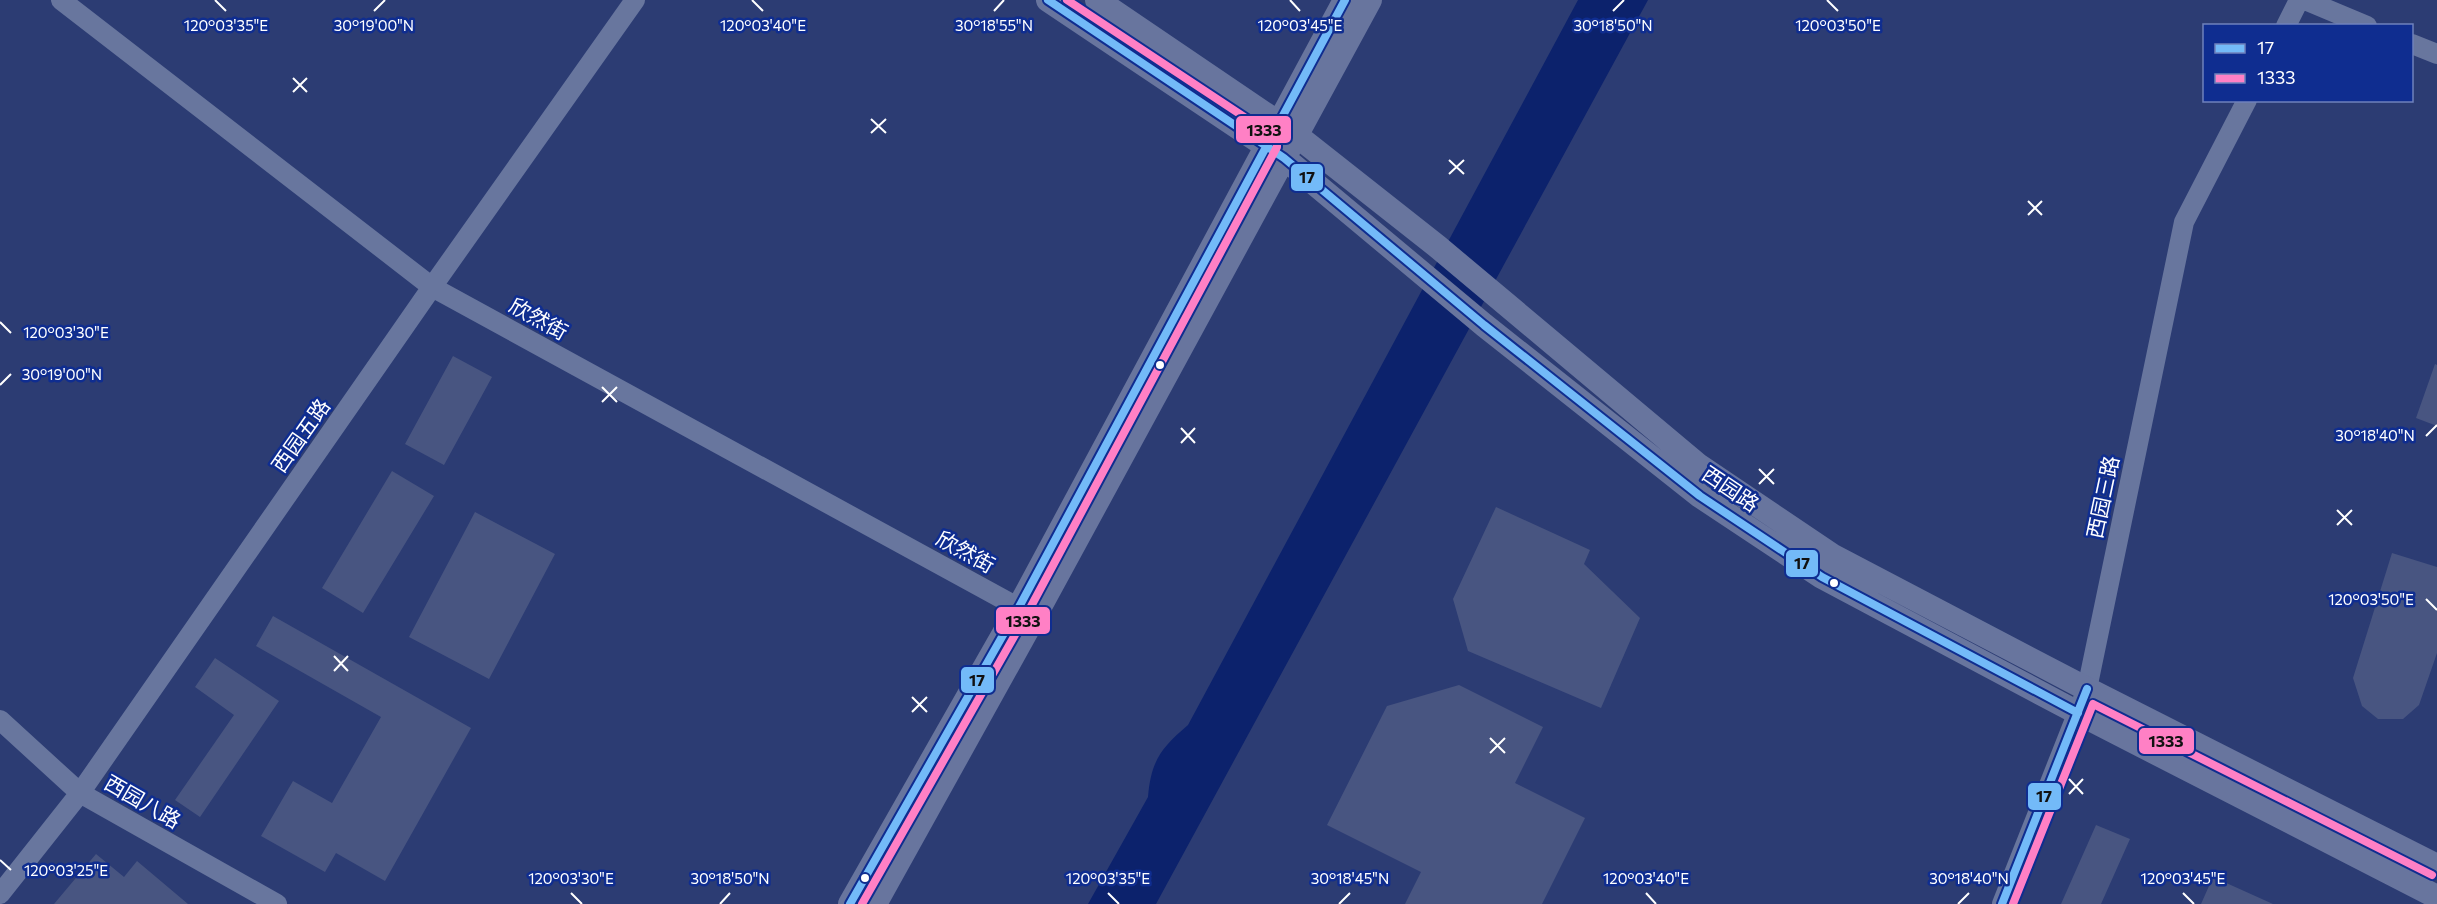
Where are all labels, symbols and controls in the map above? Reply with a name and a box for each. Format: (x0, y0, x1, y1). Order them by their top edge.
text: 120°03'35"E (184, 16, 268, 34)
text: 30°19'00"N (334, 16, 414, 34)
text: 120°03'40"E (720, 16, 806, 34)
text: 30°18'55"N (955, 16, 1033, 34)
text: 120°03'45"E (1258, 16, 1343, 34)
text: 30°18'50"N (1573, 16, 1653, 34)
text: 120°03'50"E (1795, 16, 1881, 34)
legend (2203, 24, 2413, 102)
text: 17 (2257, 36, 2274, 58)
text: 1333 (2257, 66, 2295, 88)
line badge: 1333 (1235, 115, 1292, 144)
text: 1333 (1246, 120, 1282, 139)
line badge: 17 (1290, 163, 1324, 192)
text: 17 (1299, 167, 1315, 186)
street label: 欣然街 (505, 292, 573, 344)
text: 120°03'30"E (23, 323, 109, 341)
unlabelled marker (1154, 359, 1166, 371)
text: 30°19'00"N (22, 365, 102, 383)
street label: 西园五路 (266, 393, 334, 477)
text: 30°18'40"N (2335, 426, 2415, 444)
street label: 西园三路 (2081, 453, 2123, 541)
street label: 西园路 (1698, 460, 1764, 516)
street label: 欣然街 (932, 525, 1000, 577)
line badge: 17 (1785, 549, 1819, 578)
text: 17 (1794, 553, 1810, 572)
unlabelled marker (1828, 577, 1840, 589)
text: 120°03'50"E (2328, 590, 2414, 608)
line badge: 1333 (995, 606, 1051, 635)
text: 1333 (1005, 611, 1041, 630)
line badge: 17 (960, 666, 995, 694)
text: 17 (969, 670, 985, 689)
line badge: 1333 (2138, 727, 2195, 755)
text: 1333 (2148, 731, 2184, 750)
street label: 西园八路 (100, 769, 186, 833)
line badge: 17 (2027, 782, 2062, 811)
text: 17 (2036, 786, 2052, 805)
text: 120°03'25"E (24, 861, 108, 879)
text: 120°03'30"E (528, 869, 614, 887)
text: 30°18'50"N (690, 869, 770, 887)
text: 120°03'35"E (1066, 869, 1150, 887)
text: 30°18'45"N (1311, 869, 1389, 887)
text: 120°03'40"E (1603, 869, 1689, 887)
text: 30°18'40"N (1929, 869, 2009, 887)
text: 120°03'45"E (2141, 869, 2226, 887)
unlabelled marker (859, 872, 871, 884)

